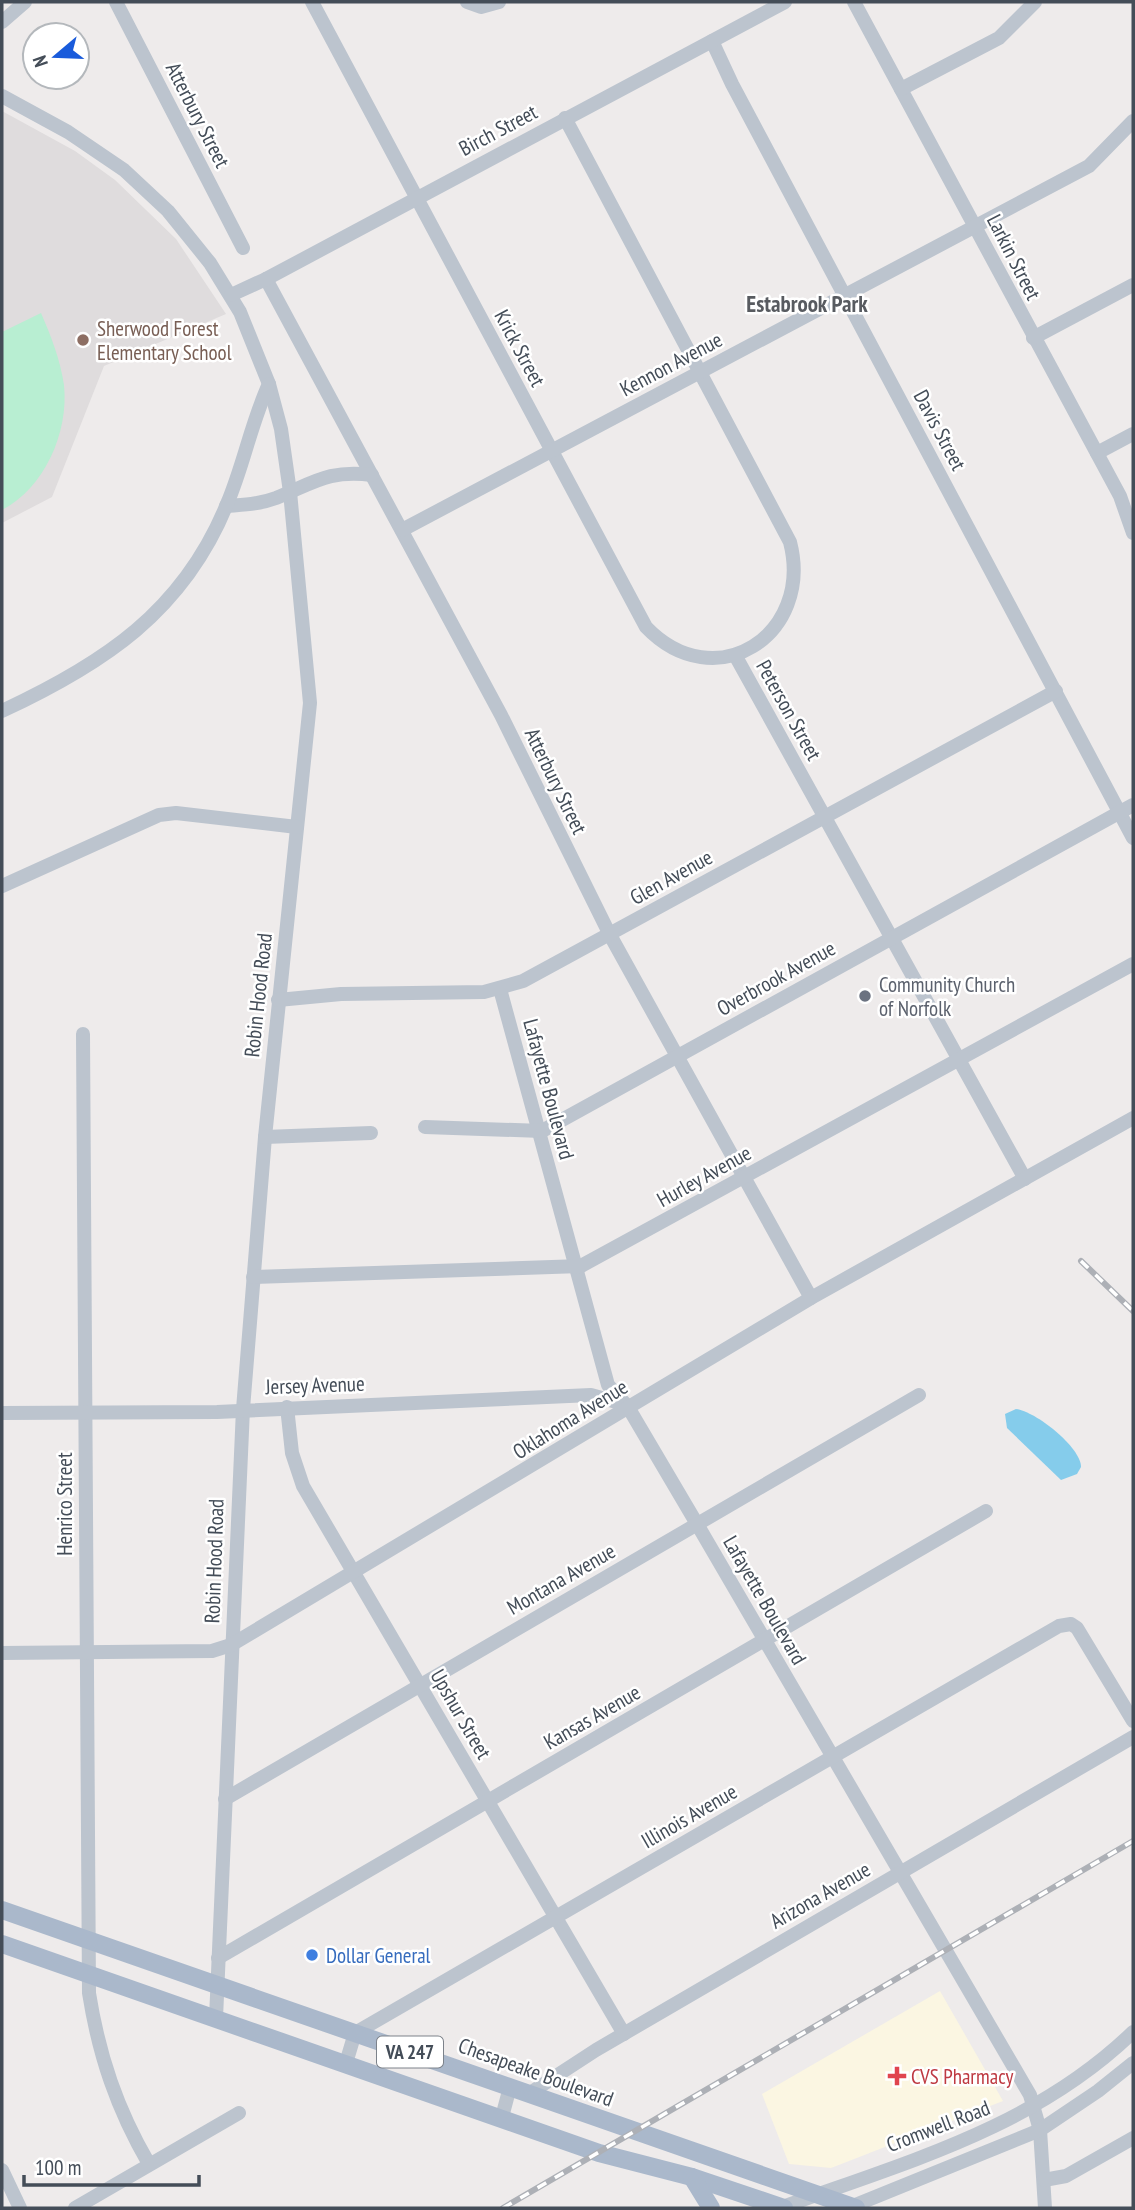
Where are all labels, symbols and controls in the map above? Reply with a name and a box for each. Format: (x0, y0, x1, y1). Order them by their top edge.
north arrow (21, 21, 91, 91)
text: N (27, 53, 53, 70)
street label: Atterbury Street (160, 58, 236, 172)
street label: Birch Street (454, 98, 542, 162)
street label: Larkin Street (981, 210, 1047, 305)
district label: Estabrook Park (746, 289, 868, 318)
street label: Krick Street (489, 305, 552, 391)
place label: Sherwood Forest Elementary School (97, 315, 232, 366)
street label: Kennon Avenue (615, 326, 727, 402)
marker: Sherwood Forest Elementary School (75, 332, 91, 348)
street label: Davis Street (908, 385, 972, 475)
street label: Peterson Street (750, 655, 828, 765)
street label: Atterbury Street (519, 724, 593, 839)
street label: Glen Avenue (625, 843, 717, 911)
street label: Robin Hood Road (238, 932, 278, 1058)
street label: Overbrook Avenue (712, 934, 840, 1022)
place label: Community Church of Norfolk (879, 971, 1015, 1022)
marker: Community Church of Norfolk (857, 988, 873, 1004)
street label: Lafayette Boulevard (517, 1016, 581, 1162)
street label: Hurley Avenue (652, 1139, 756, 1213)
street label: Jersey Avenue (264, 1370, 365, 1400)
street label: Oklahoma Avenue (508, 1373, 632, 1465)
street label: Henrico Street (51, 1452, 78, 1556)
street label: Robin Hood Road (198, 1498, 230, 1624)
street label: Lafayette Boulevard (717, 1531, 813, 1669)
street label: Montana Avenue (502, 1537, 620, 1621)
street label: Upshur Street (425, 1664, 498, 1764)
street label: Kansas Avenue (539, 1679, 645, 1755)
street label: Illinois Avenue (636, 1778, 742, 1854)
street label: Arizona Avenue (765, 1855, 875, 1935)
place label: Dollar General (326, 1942, 431, 1969)
marker: Dollar General (304, 1947, 320, 1963)
street label: Chesapeake Boulevard (455, 2031, 617, 2113)
road number: VA 247 (377, 2036, 443, 2068)
place label: CVS Pharmacy (911, 2063, 1013, 2090)
marker: CVS Pharmacy (889, 2068, 905, 2084)
street label: Cromwell Road (882, 2094, 994, 2158)
scale bar (24, 2144, 200, 2188)
text: 100 m (35, 2154, 81, 2181)

